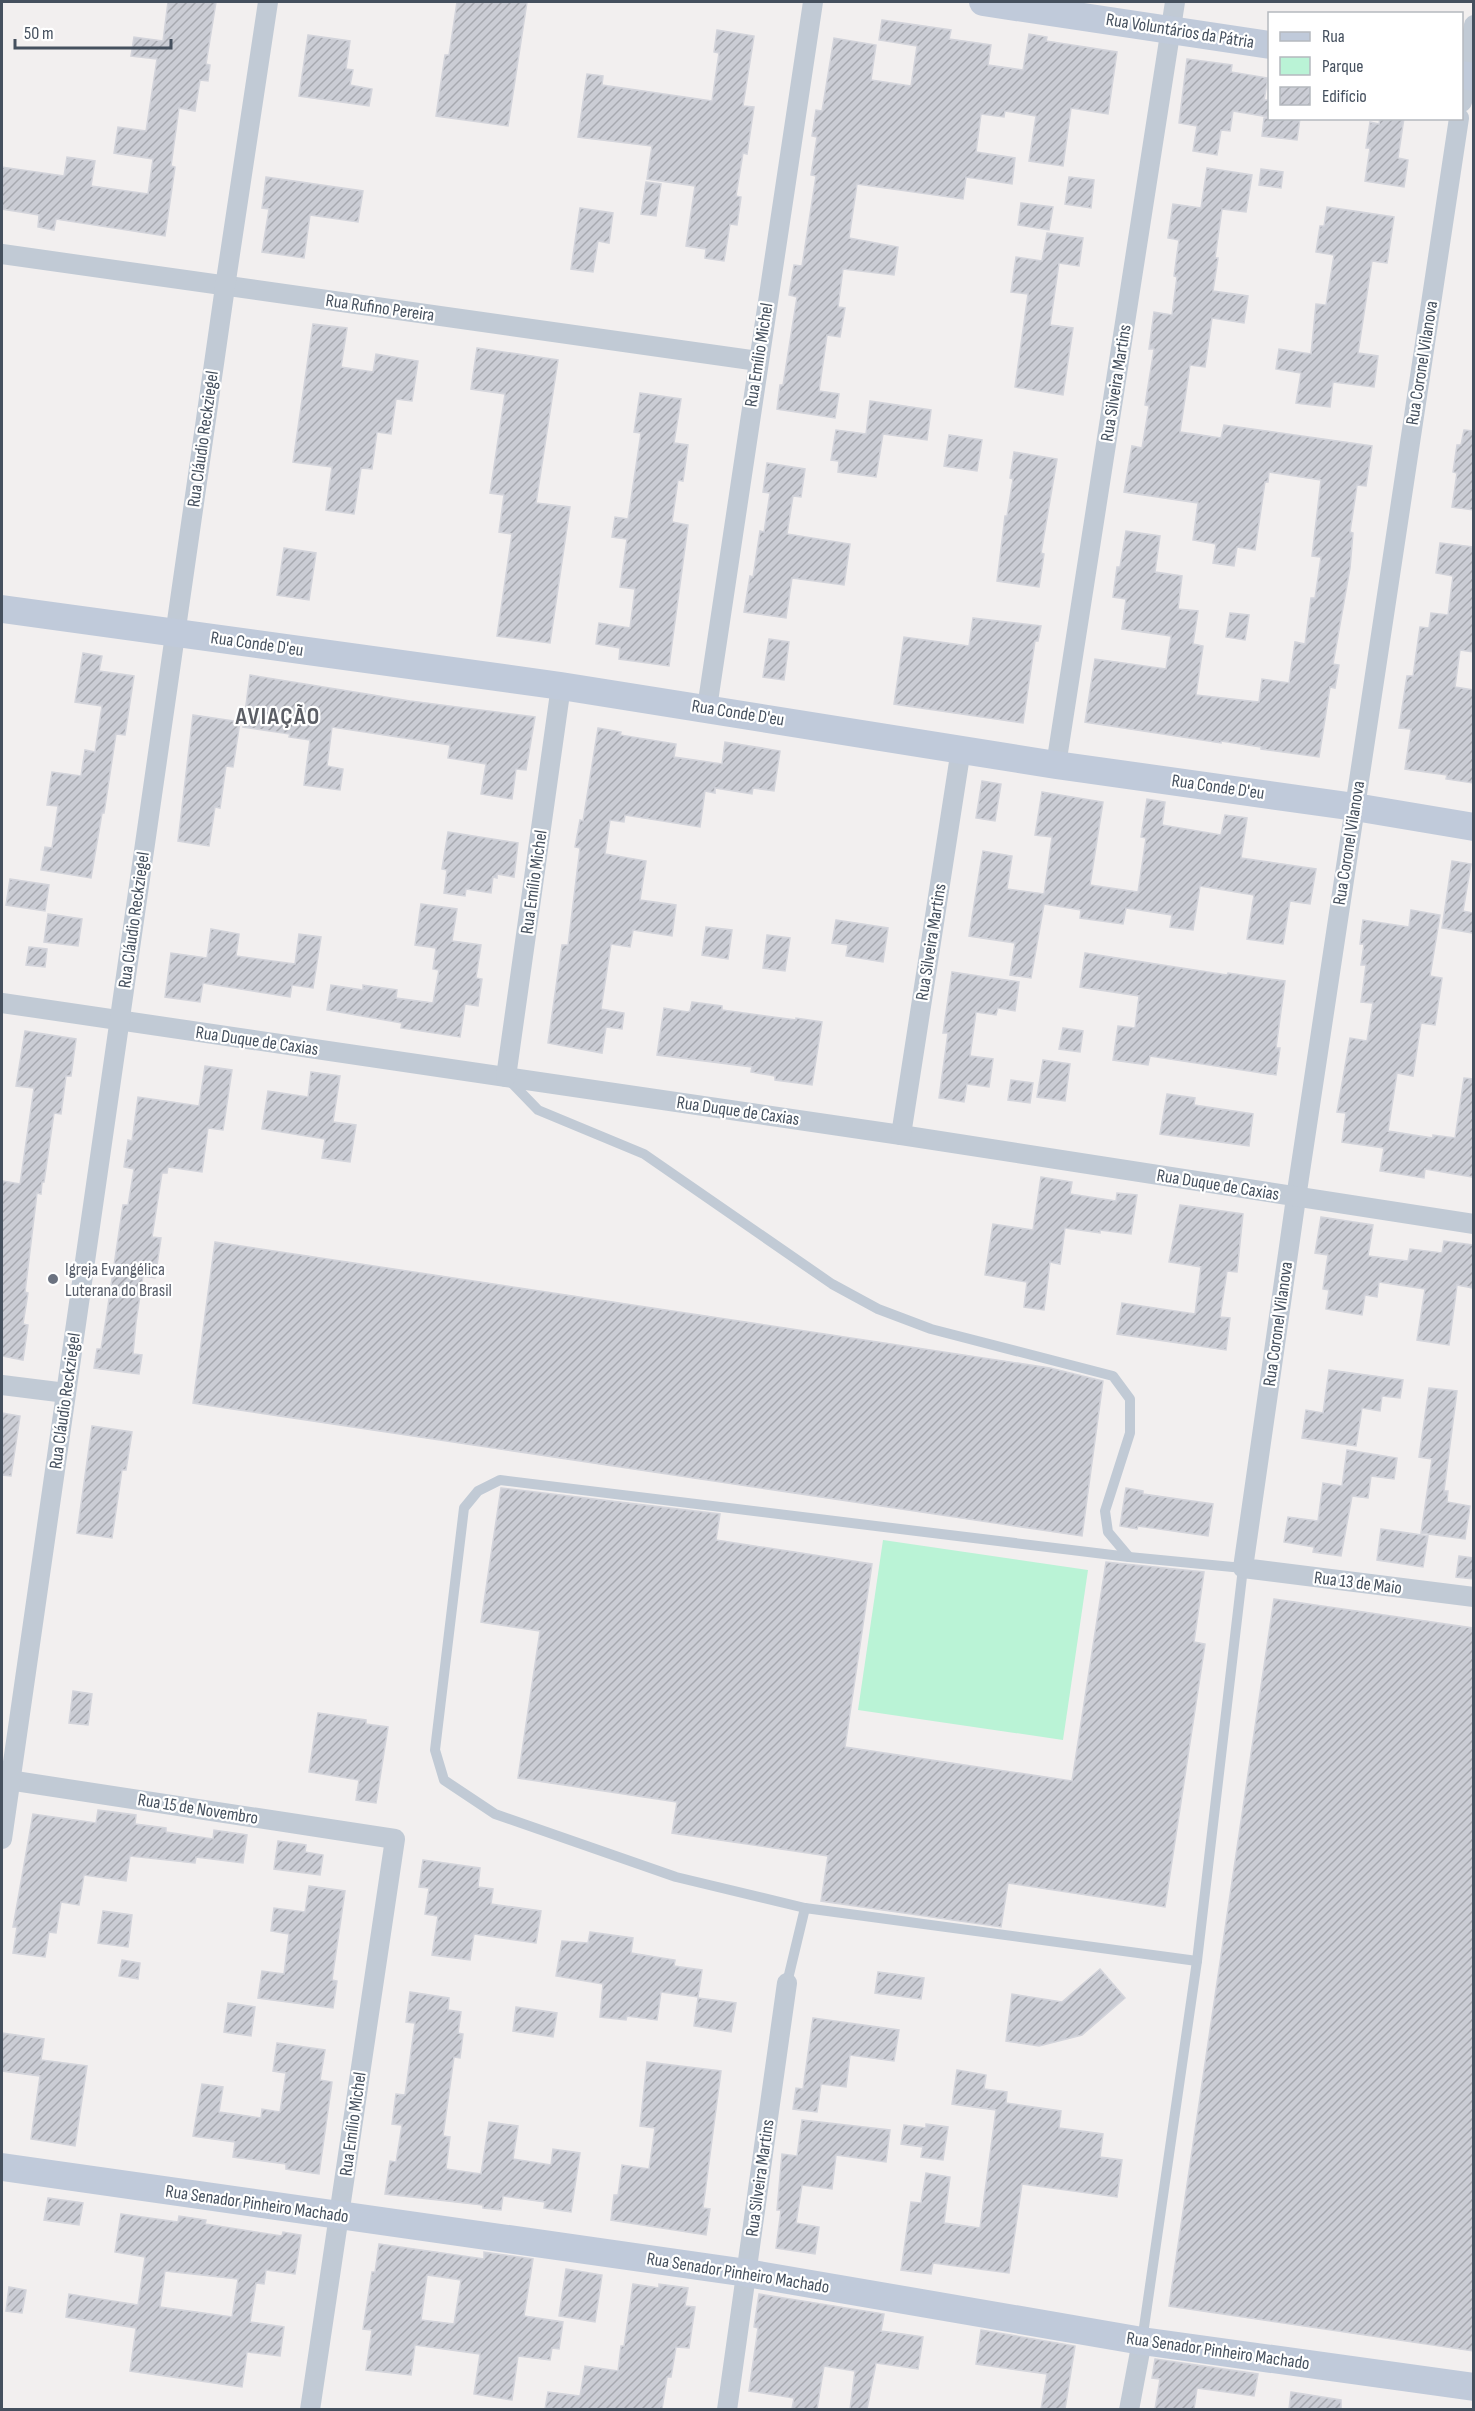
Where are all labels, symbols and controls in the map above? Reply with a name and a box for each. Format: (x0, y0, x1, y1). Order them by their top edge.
street label: Rua Voluntários da Pátria (1105, 9, 1256, 53)
scale bar (15, 12, 171, 50)
legend (1268, 12, 1463, 120)
text: 50 m (24, 23, 54, 44)
text: Rua (1322, 26, 1345, 47)
text: Parque (1322, 56, 1363, 77)
text: Edifício (1322, 86, 1367, 107)
street label: Rua Rufino Pereira (324, 290, 436, 326)
street label: Rua Coronel Vilanova (1402, 299, 1442, 427)
street label: Rua Emílio Michel (740, 302, 778, 408)
street label: Rua Silveira Martins (1096, 323, 1136, 443)
street label: Rua Cláudio Reckziegel (183, 369, 223, 509)
street label: Rua Conde D'eu (209, 627, 305, 661)
street label: Rua Conde D'eu (690, 695, 786, 731)
district label: AVIAÇÃO (234, 702, 321, 731)
street label: Rua Conde D'eu (1170, 770, 1266, 804)
street label: Rua Coronel Vilanova (1329, 779, 1369, 907)
street label: Rua Emílio Michel (516, 829, 552, 935)
street label: Rua Cláudio Reckziegel (114, 850, 154, 990)
street label: Rua Silveira Martins (911, 882, 951, 1002)
street label: Rua Duque de Caxias (194, 1022, 320, 1060)
street label: Rua Duque de Caxias (675, 1092, 801, 1130)
street label: Rua Duque de Caxias (1155, 1165, 1281, 1205)
place label: Igreja Evangélica Luterana do Brasil (65, 1259, 172, 1301)
street label: Rua Coronel Vilanova (1259, 1260, 1297, 1388)
marker: Igreja Evangélica Luterana do Brasil (46, 1272, 60, 1286)
street label: Rua Cláudio Reckziegel (45, 1331, 85, 1471)
street label: Rua 13 de Maio (1313, 1567, 1403, 1599)
street label: Rua 15 de Novembro (136, 1789, 260, 1829)
street label: Rua Emílio Michel (335, 2071, 371, 2177)
street label: Rua Silveira Martins (741, 2118, 779, 2238)
street label: Rua Senador Pinheiro Machado (164, 2181, 350, 2227)
street label: Rua Senador Pinheiro Machado (645, 2248, 831, 2298)
street label: Rua Senador Pinheiro Machado (1125, 2328, 1311, 2374)

